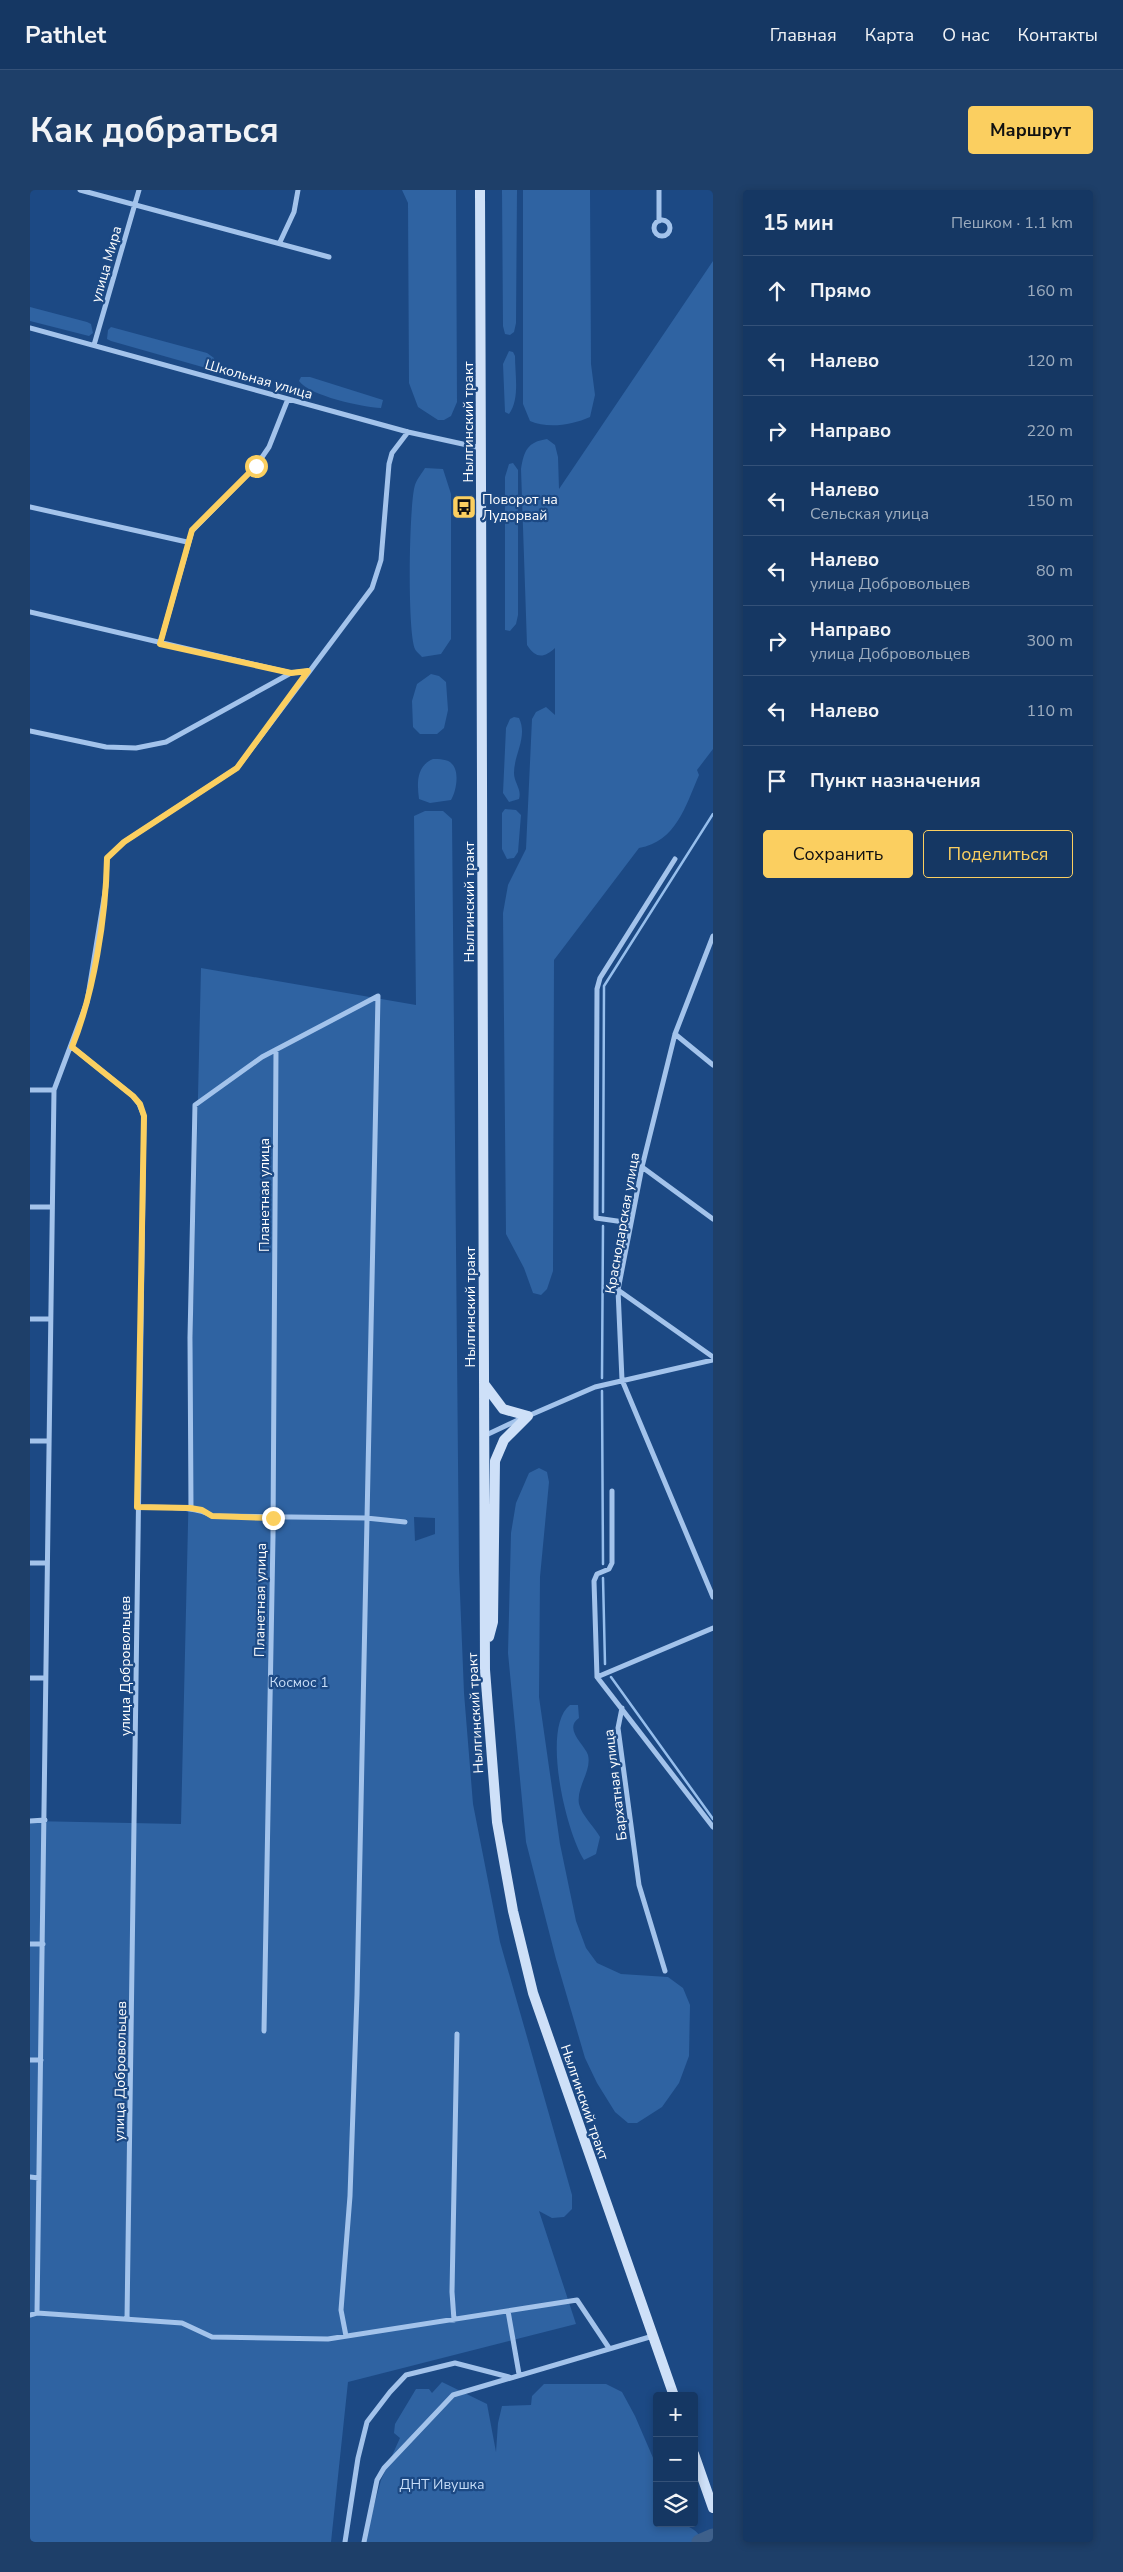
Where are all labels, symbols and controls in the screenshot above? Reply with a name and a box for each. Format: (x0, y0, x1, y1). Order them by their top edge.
text: Pathlet (25, 19, 106, 51)
text: Главная (770, 23, 837, 47)
text: Карта (865, 23, 914, 47)
text: О нас (942, 23, 990, 47)
text: Контакты (1018, 23, 1098, 47)
button: Маршрут (968, 106, 1093, 154)
text: Как добраться (30, 107, 279, 154)
text: 15 мин (763, 209, 834, 237)
text: Пешком · 1.1 km (951, 212, 1073, 234)
street label: улица Мира (87, 224, 126, 305)
icon: ahead (763, 277, 791, 305)
text: Прямо (810, 278, 871, 304)
text: 160 m (1026, 280, 1073, 302)
icon: left (763, 347, 791, 375)
text: Налево (810, 348, 879, 374)
text: 120 m (1026, 350, 1073, 372)
street label: Школьная улица (203, 355, 315, 404)
street label: Нылгинский тракт (459, 361, 478, 482)
icon: right (763, 417, 791, 445)
text: Направо (810, 418, 891, 444)
text: 220 m (1026, 420, 1073, 442)
route start (245, 455, 268, 478)
text: Налево (810, 477, 879, 503)
icon: left (763, 487, 791, 515)
place label: Поворот на Лудорвай (482, 490, 558, 525)
text: 150 m (1026, 490, 1073, 512)
bus stop icon: Поворот на Лудорвай (451, 494, 477, 520)
text: Сельская улица (810, 503, 929, 525)
text: Налево (810, 547, 879, 573)
icon: left (763, 557, 791, 585)
text: 80 m (1036, 560, 1073, 582)
text: улица Добровольцев (810, 573, 970, 595)
text: Направо (810, 617, 891, 643)
icon: right (763, 627, 791, 655)
text: 300 m (1026, 630, 1073, 652)
text: улица Добровольцев (810, 643, 970, 665)
icon: left (763, 697, 791, 725)
text: Налево (810, 698, 879, 724)
text: 110 m (1026, 700, 1073, 722)
icon: arrive (763, 767, 791, 795)
text: Пункт назначения (810, 768, 981, 794)
button: Сохранить (763, 830, 913, 878)
button: Поделиться (923, 830, 1073, 878)
street label: Нылгинский тракт (460, 841, 479, 962)
street label: Планетная улица (255, 1138, 274, 1252)
street label: Краснодарская улица (601, 1151, 644, 1295)
street label: Нылгинский тракт (461, 1246, 480, 1367)
route end (262, 1507, 285, 1530)
street label: Планетная улица (250, 1543, 271, 1657)
street label: улица Добровольцев (116, 1596, 135, 1736)
street label: Нылгинский тракт (463, 1651, 488, 1774)
park label: Космос 1 (269, 1673, 329, 1692)
street label: Бархатная улица (599, 1728, 632, 1842)
street label: улица Добровольцев (110, 2000, 131, 2141)
street label: Нылгинский тракт (556, 2042, 613, 2163)
map controls (653, 2392, 698, 2527)
button: + (653, 2392, 698, 2437)
button: − (653, 2437, 698, 2482)
park label: ДНТ Ивушка (399, 2475, 485, 2494)
button: layers (653, 2482, 698, 2527)

